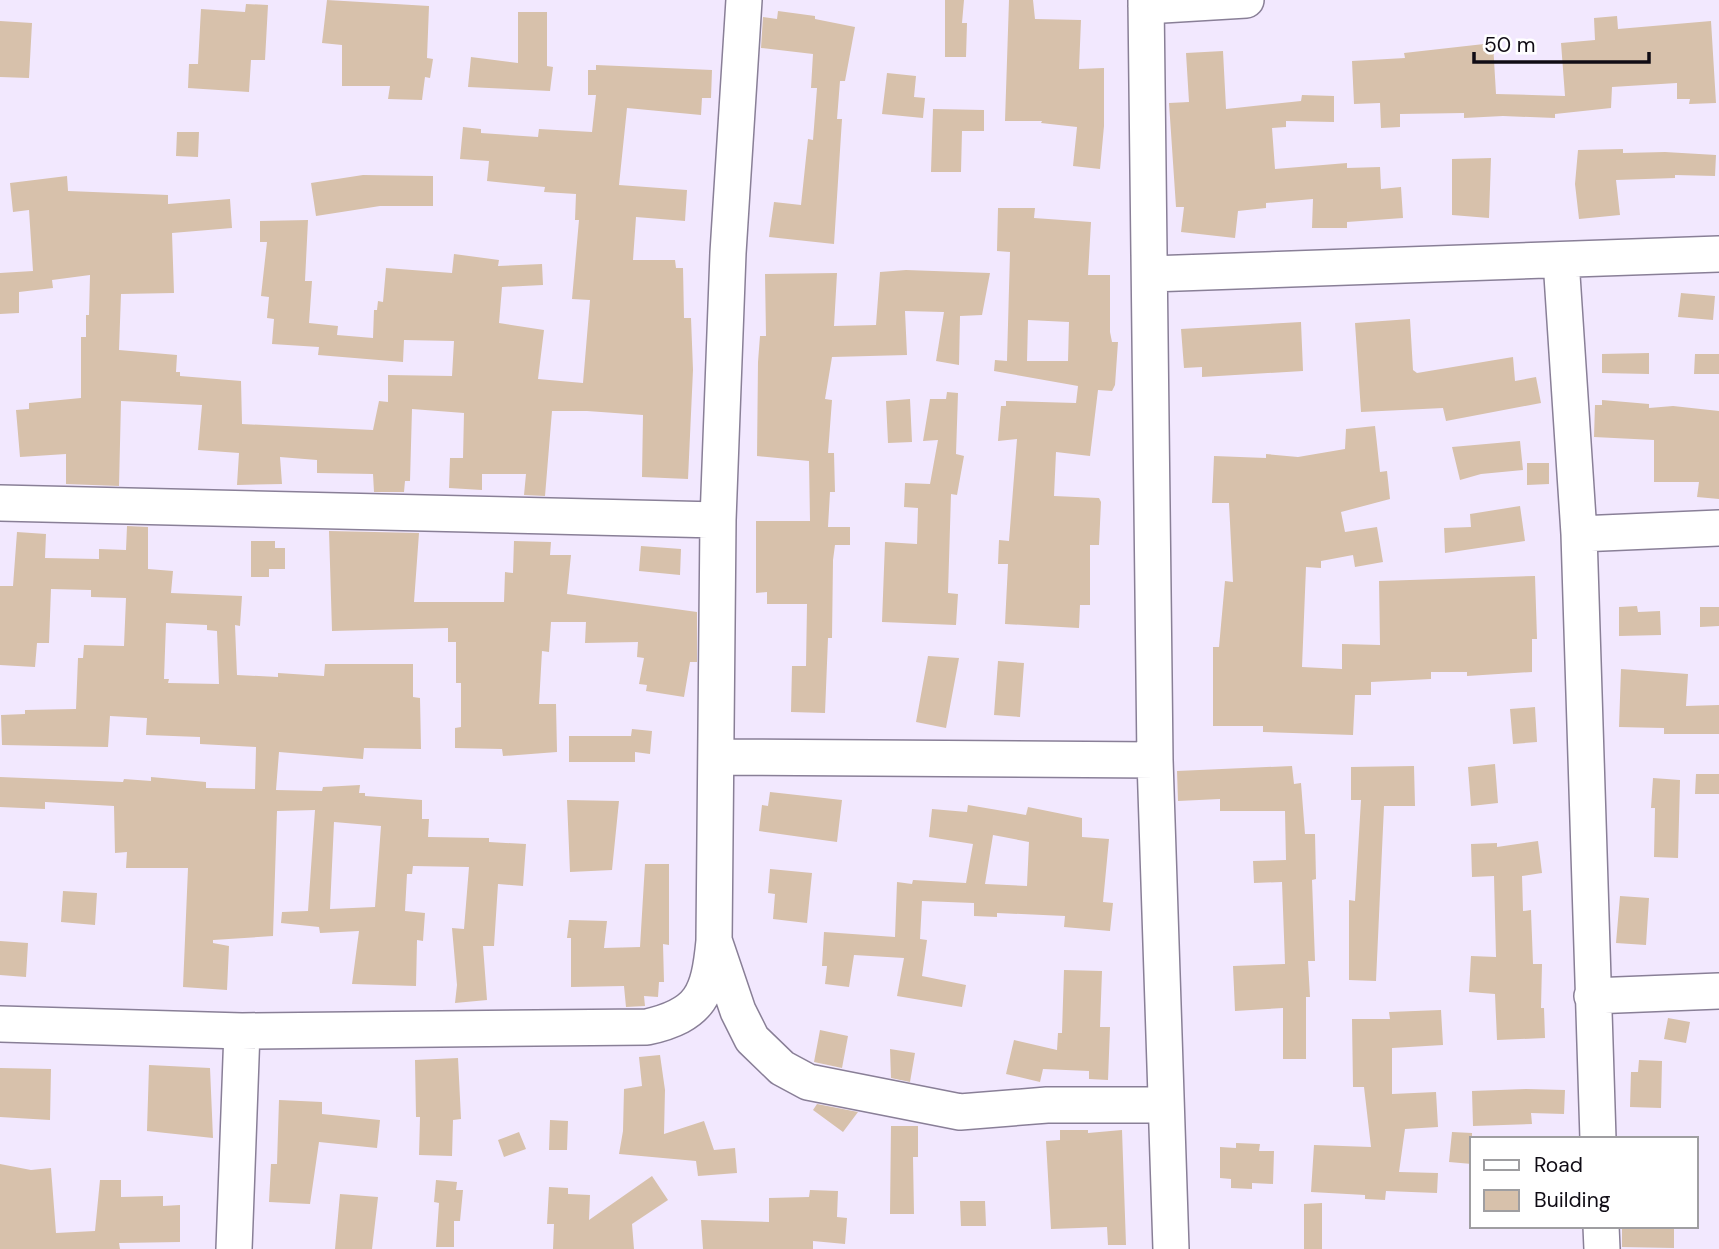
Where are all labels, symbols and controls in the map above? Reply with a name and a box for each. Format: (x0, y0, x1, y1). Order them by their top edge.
scale bar (1474, 21, 1649, 65)
text: 50 m (1484, 31, 1535, 59)
legend (1470, 1137, 1698, 1228)
text: Road (1534, 1151, 1583, 1179)
text: Building (1534, 1186, 1611, 1214)

